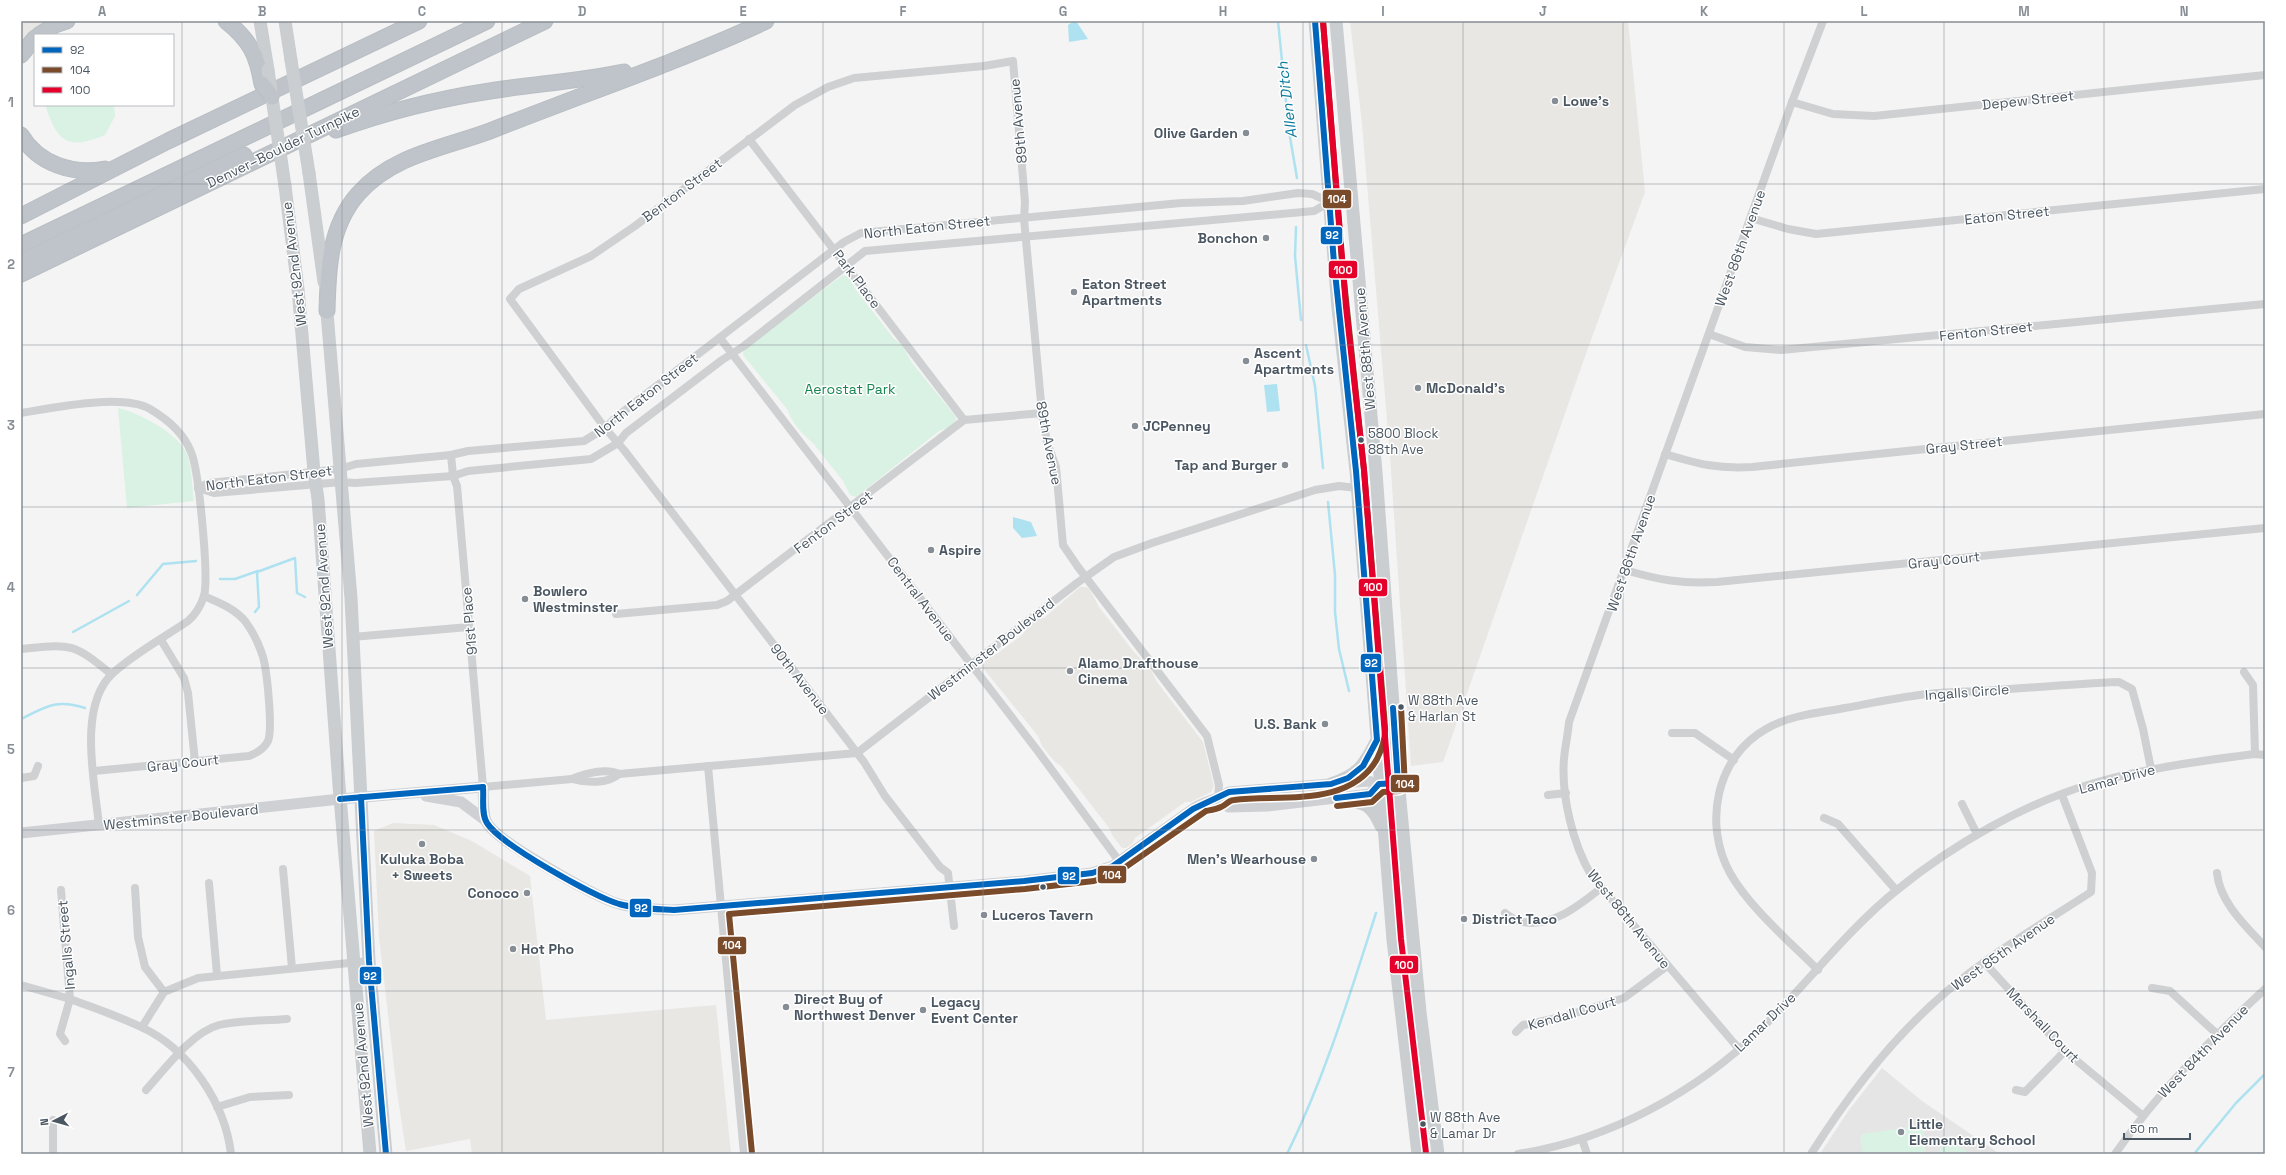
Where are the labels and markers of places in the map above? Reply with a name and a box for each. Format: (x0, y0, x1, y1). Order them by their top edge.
place label: Lowe's (1563, 92, 1609, 110)
marker: Lowe's (1550, 96, 1560, 106)
place label: Olive Garden (1154, 124, 1238, 142)
marker: Olive Garden (1241, 128, 1251, 138)
place label: Bonchon (1197, 229, 1258, 247)
marker: Bonchon (1261, 233, 1271, 243)
place label: Eaton Street Apartments (1082, 275, 1167, 309)
marker: Eaton Street Apartments (1069, 287, 1079, 297)
place label: Ascent Apartments (1254, 344, 1334, 378)
marker: Ascent Apartments (1241, 356, 1251, 366)
place label: McDonald's (1426, 379, 1505, 397)
marker: McDonald's (1413, 383, 1423, 393)
place label: JCPenney (1143, 417, 1211, 435)
marker: JCPenney (1130, 421, 1140, 431)
place label: 5800 Block 88th Ave (1368, 425, 1438, 458)
marker: 5800 Block 88th Ave (1356, 435, 1366, 445)
place label: Tap and Burger (1174, 456, 1277, 474)
marker: Tap and Burger (1280, 460, 1290, 470)
place label: Aspire (939, 541, 981, 559)
marker: Aspire (926, 545, 936, 555)
place label: Bowlero Westminster (533, 582, 619, 616)
marker: Bowlero Westminster (520, 594, 530, 604)
place label: Alamo Drafthouse Cinema (1078, 654, 1199, 688)
marker: Alamo Drafthouse Cinema (1065, 666, 1075, 676)
place label: W 88th Ave & Harlan St (1408, 692, 1478, 725)
marker: W 88th Ave & Harlan St (1396, 702, 1406, 712)
place label: U.S. Bank (1254, 715, 1317, 733)
marker: U.S. Bank (1320, 719, 1330, 729)
marker: Kuluka Boba + Sweets (417, 839, 427, 849)
place label: Kuluka Boba + Sweets (380, 850, 464, 884)
place label: Men's Wearhouse (1187, 850, 1306, 868)
marker: Men's Wearhouse (1309, 854, 1319, 864)
unlabelled marker (1038, 882, 1048, 892)
place label: Conoco (467, 884, 519, 902)
marker: Conoco (522, 888, 532, 898)
place label: Luceros Tavern (992, 906, 1093, 924)
marker: Luceros Tavern (979, 910, 989, 920)
place label: District Taco (1472, 910, 1557, 928)
marker: District Taco (1459, 914, 1469, 924)
place label: Hot Pho (521, 940, 574, 958)
marker: Hot Pho (508, 944, 518, 954)
place label: Direct Buy of Northwest Denver (794, 990, 916, 1024)
place label: Legacy Event Center (931, 993, 1018, 1027)
marker: Direct Buy of Northwest Denver (781, 1002, 791, 1012)
marker: Legacy Event Center (918, 1005, 928, 1015)
place label: W 88th Ave & Lamar Dr (1430, 1109, 1500, 1142)
place label: Little Elementary School (1909, 1115, 2035, 1149)
marker: W 88th Ave & Lamar Dr (1418, 1119, 1428, 1129)
marker: Little Elementary School (1896, 1127, 1906, 1137)

